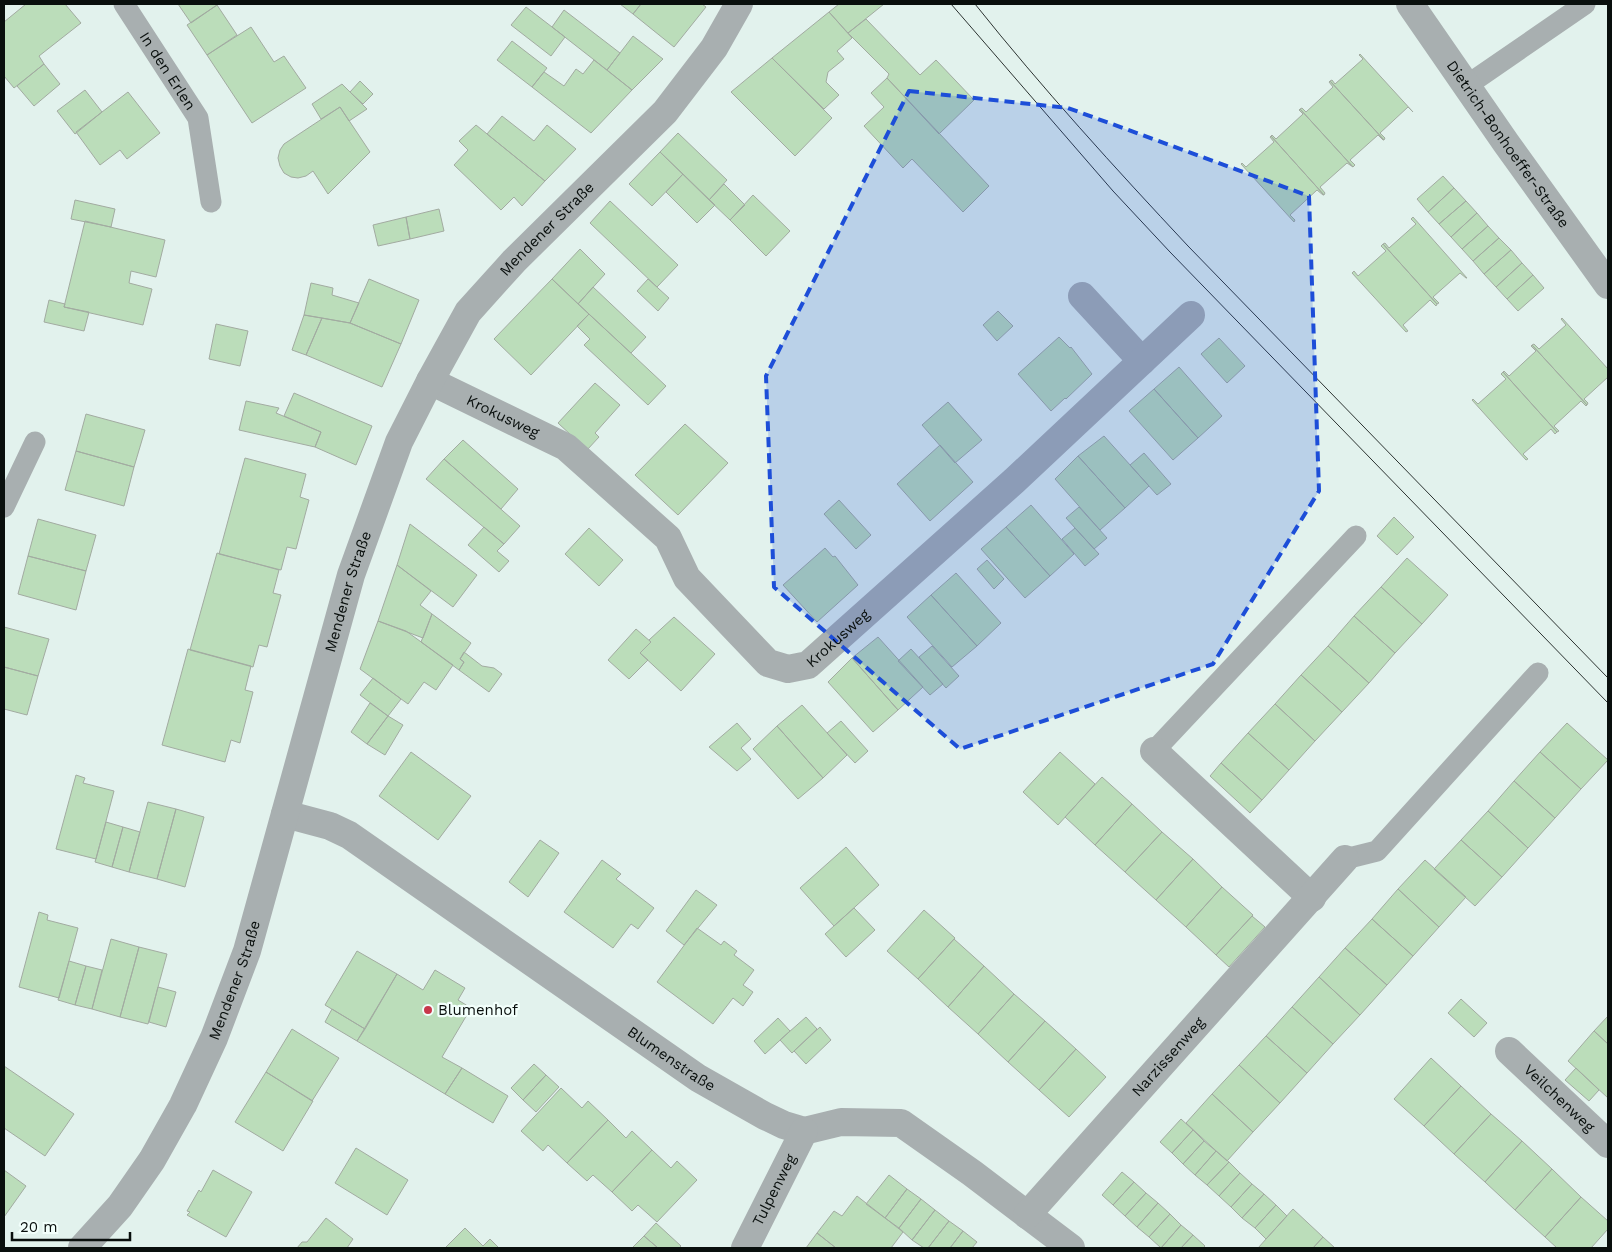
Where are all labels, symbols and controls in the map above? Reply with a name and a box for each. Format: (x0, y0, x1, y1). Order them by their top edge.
street label: In den Erlen (136, 29, 199, 114)
street label: Dietrich-Bonhoeffer-Straße (1443, 57, 1573, 231)
street label: Mendener Straße (496, 178, 598, 280)
street label: Krokusweg (463, 391, 542, 442)
street label: Mendener Straße (321, 529, 375, 654)
street label: Krokusweg (803, 605, 873, 671)
street label: Mendener Straße (205, 918, 264, 1043)
place label: Blumenhof (438, 1001, 518, 1019)
marker: Blumenhof (422, 1004, 434, 1016)
street label: Narzissenweg (1128, 1014, 1208, 1100)
street label: Blumenstraße (624, 1023, 718, 1095)
street label: Veilchenweg (1520, 1061, 1599, 1136)
street label: Tulpenweg (749, 1151, 800, 1229)
scale bar (12, 1210, 130, 1242)
text: 20 m (20, 1218, 58, 1236)

